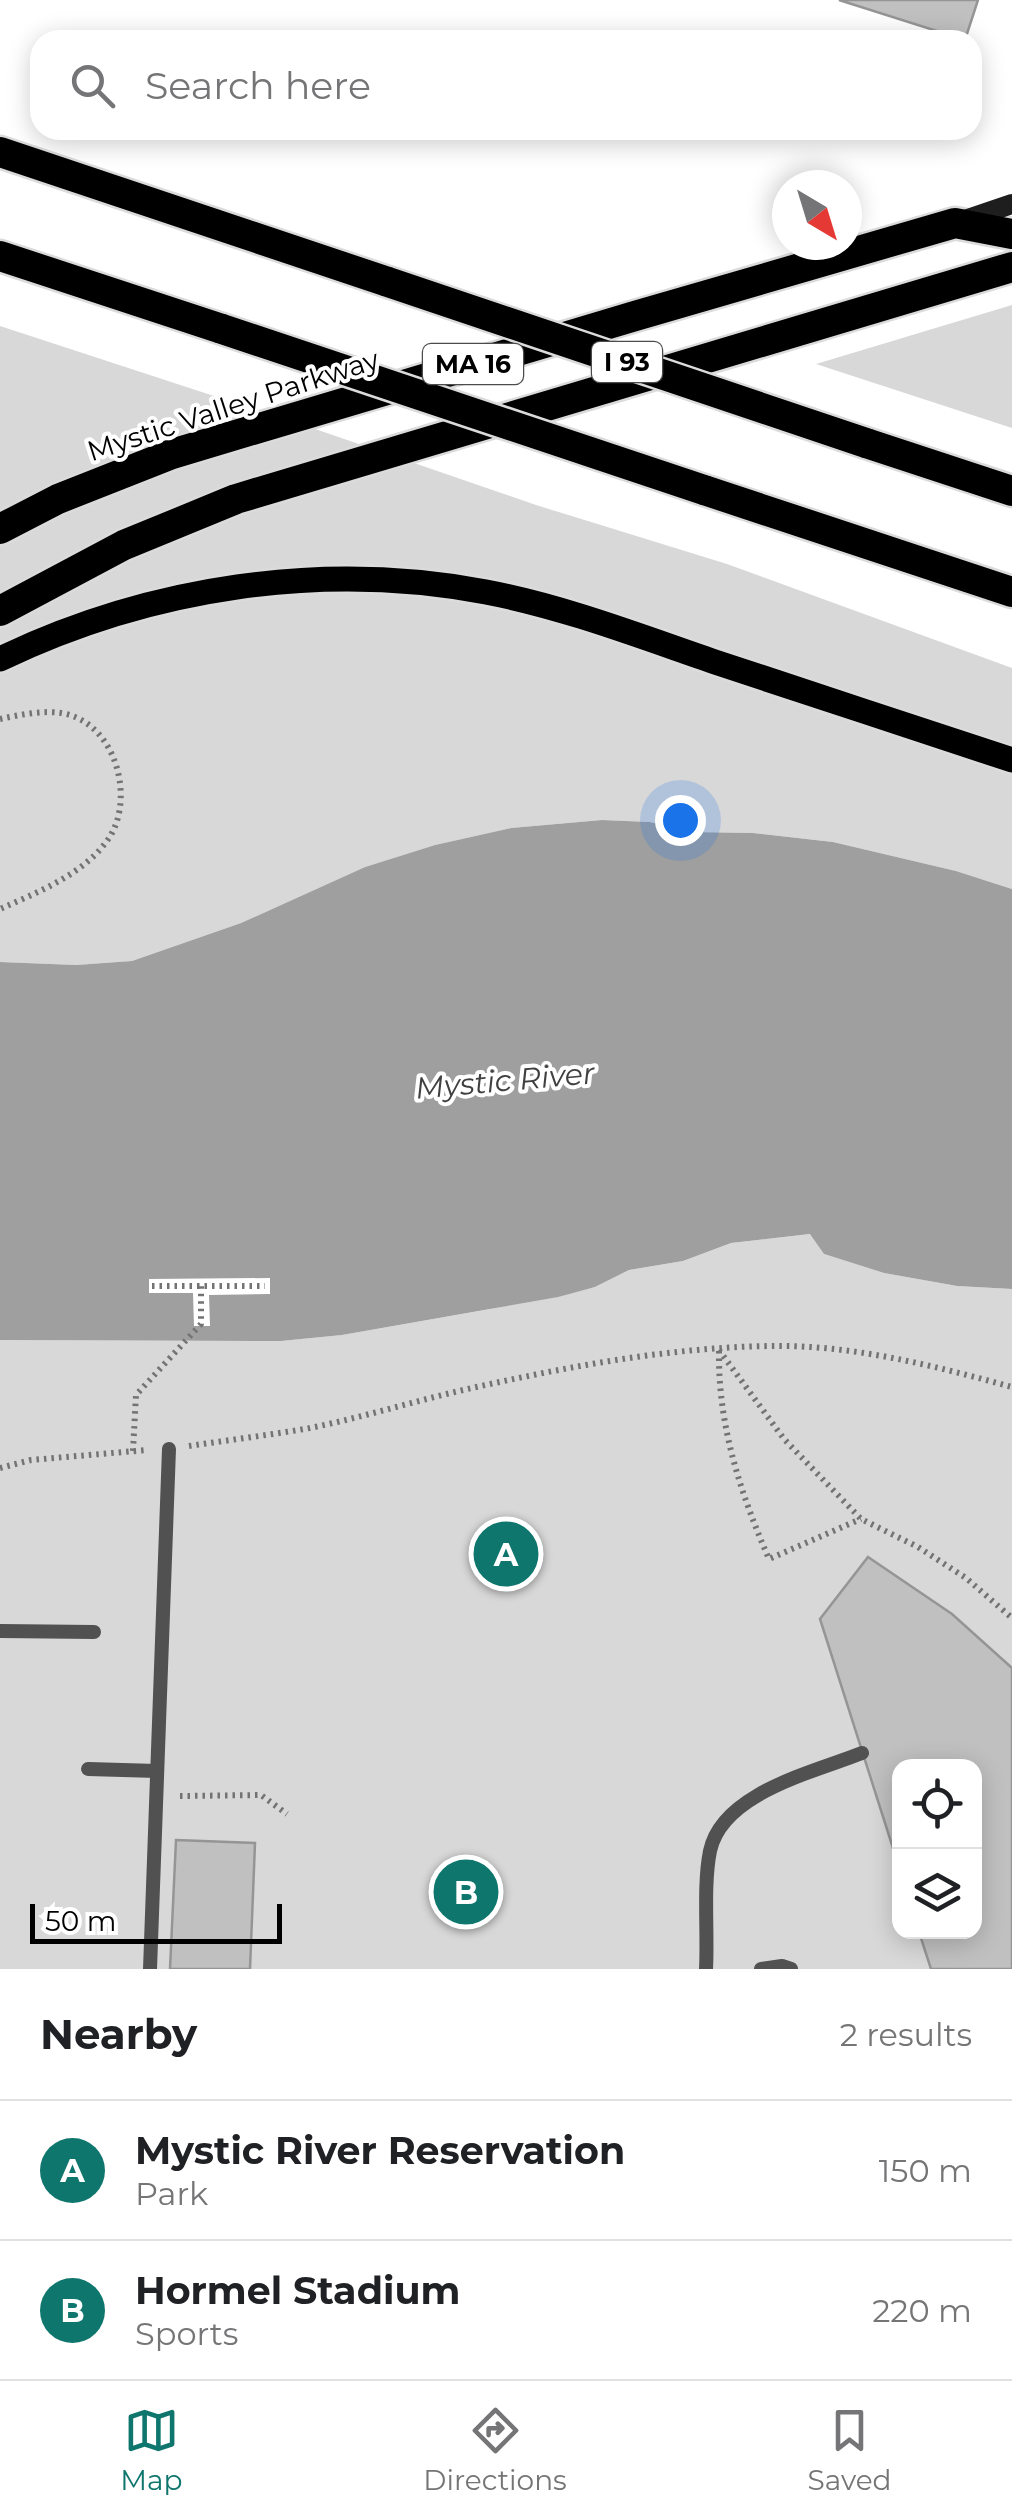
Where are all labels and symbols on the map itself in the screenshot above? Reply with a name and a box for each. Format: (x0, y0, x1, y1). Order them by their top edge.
north arrow (772, 170, 862, 260)
street label: Mystic Valley Parkway (83, 342, 384, 468)
road number: I 93 (592, 342, 662, 382)
road number: MA 16 (423, 344, 523, 384)
your location (655, 795, 706, 846)
water label: Mystic River (414, 1054, 597, 1107)
pin: A (474, 1516, 538, 1592)
pin: B (434, 1854, 498, 1930)
scale bar (30, 1899, 282, 1944)

